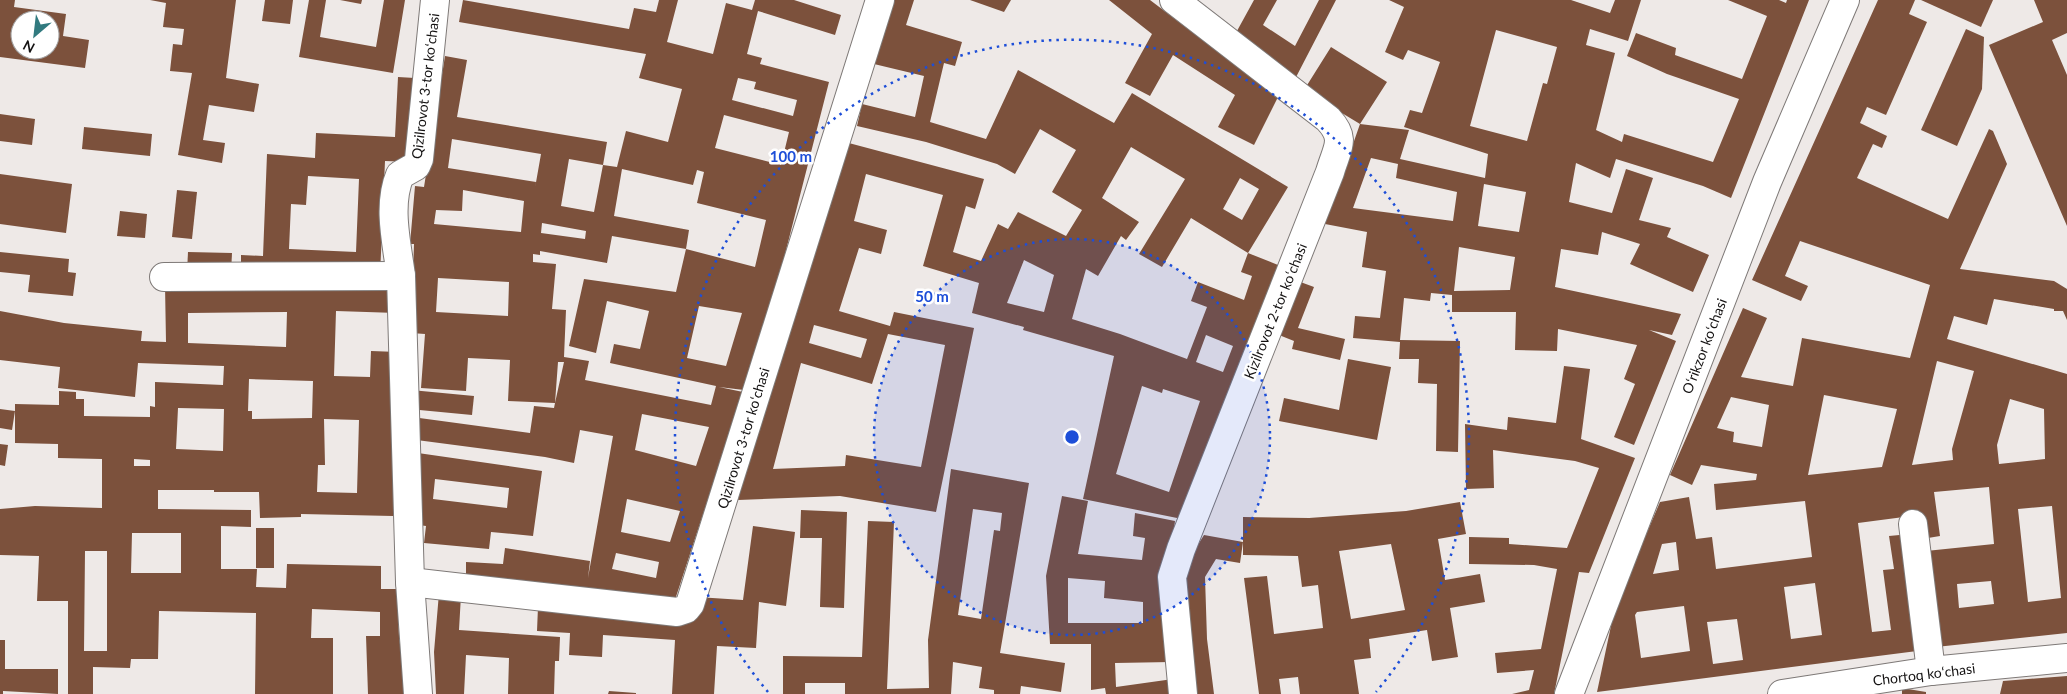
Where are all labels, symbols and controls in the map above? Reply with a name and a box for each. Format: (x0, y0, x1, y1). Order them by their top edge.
north arrow (10, 10, 60, 60)
street label: Qizilrovot 3-tor koʻchasi (408, 12, 442, 160)
text: N (20, 37, 37, 57)
text: 100 m (770, 147, 812, 165)
street label: Kizilrovot 2-tor koʻchasi (1240, 241, 1310, 381)
text: 50 m (915, 287, 949, 305)
street label: Oʻrikzor koʻchasi (1678, 296, 1730, 396)
street label: Qizilrovot 3-tor koʻchasi (713, 365, 773, 511)
centre of rings (1063, 428, 1081, 446)
street label: Chortoq koʻchasi (1872, 659, 1976, 689)

